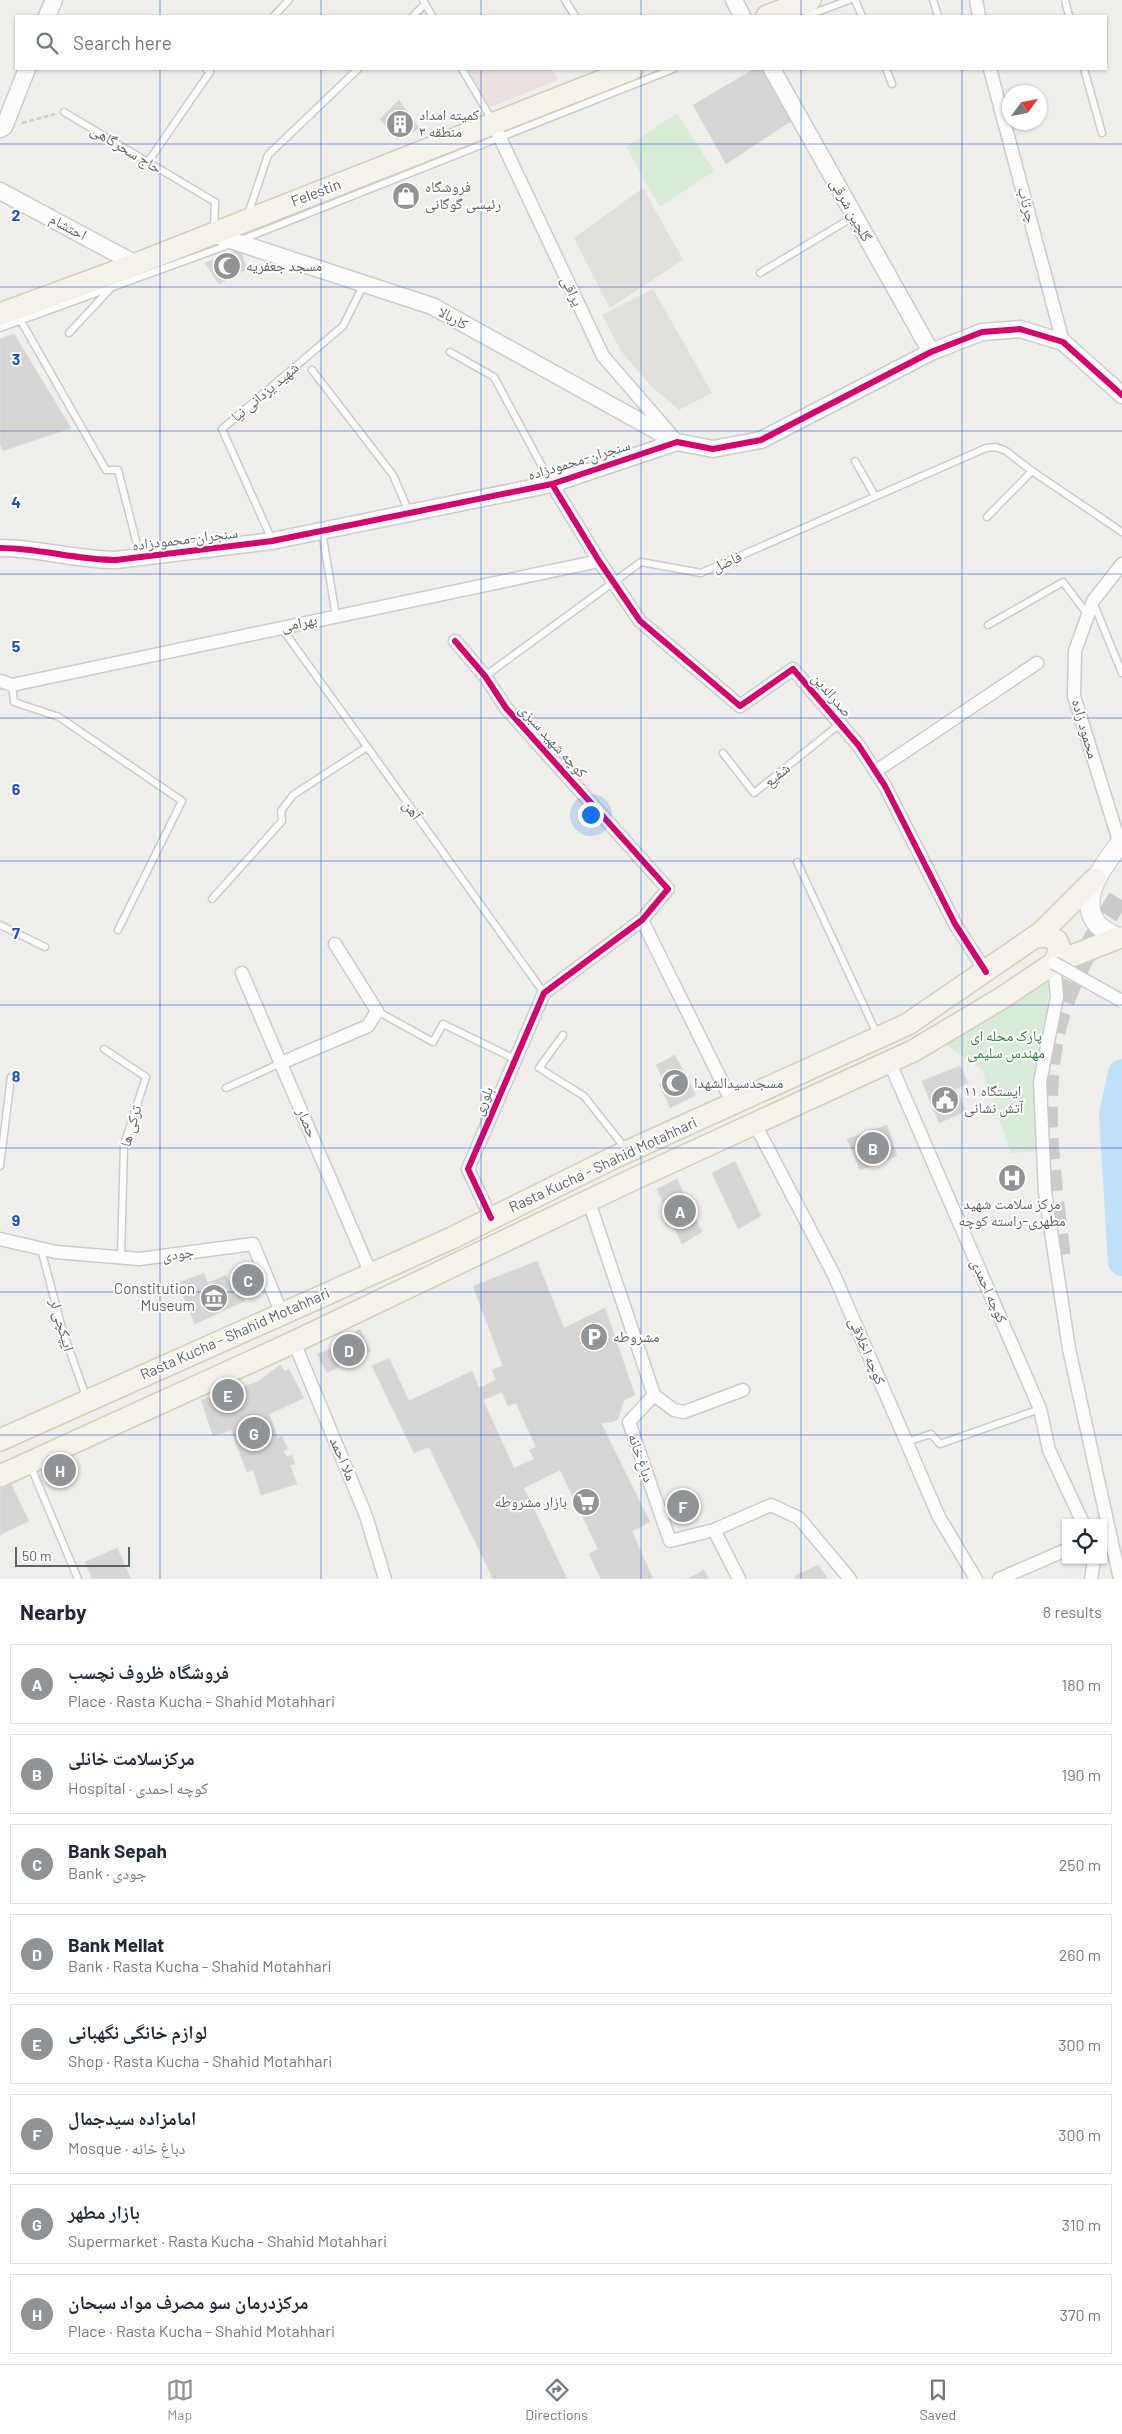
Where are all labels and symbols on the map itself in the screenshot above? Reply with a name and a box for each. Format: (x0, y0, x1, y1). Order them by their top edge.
north arrow (1002, 85, 1047, 130)
place label: کمیته امداد منطقه ۳ (419, 105, 479, 140)
building icon: کمیته امداد منطقه ۳ (385, 109, 415, 139)
street label: حاج سحرگاهی (87, 120, 166, 178)
street label: Felestin (288, 174, 343, 210)
street label: گلچین شرقی (825, 175, 877, 246)
place label: فروشگاه رئیسی گوگانی (425, 177, 501, 214)
shop icon: فروشگاه رئیسی گوگانی (391, 181, 421, 211)
street label: چرتاب (1014, 185, 1041, 225)
text: 2 (12, 205, 21, 224)
street label: احتشام (46, 209, 90, 245)
mosque icon: مسجد جعفریه (212, 251, 242, 281)
place label: مسجد جعفریه (246, 256, 323, 275)
street label: یراقی (556, 273, 588, 310)
street label: کاربالا (435, 302, 472, 334)
text: 3 (12, 349, 20, 368)
street label: شهید یزدانی نیا (227, 358, 303, 426)
street label: سنجران-محمودزاده (525, 435, 633, 485)
text: 4 (11, 492, 21, 511)
street label: سنجران-محمودزاده (131, 523, 239, 555)
street label: فاضل (709, 547, 745, 577)
street label: بهرامی (279, 609, 319, 637)
text: 5 (12, 636, 21, 655)
street label: صدرالدین (807, 669, 857, 721)
street label: محمود زاده (1068, 697, 1103, 761)
street label: کوچه شهید سبزی (514, 700, 592, 782)
street label: شفیع (760, 758, 794, 792)
text: 6 (12, 779, 21, 798)
street label: آهن (398, 796, 427, 825)
your location (578, 802, 604, 828)
text: 7 (12, 923, 20, 942)
park label: پارک محله ای مهندس سلیمی (967, 1026, 1045, 1063)
text: 8 (12, 1066, 21, 1085)
mosque icon: مسجدسیدالشهدا (660, 1068, 690, 1098)
place label: مسجدسیدالشهدا (694, 1073, 784, 1092)
place label: ایستگاه ۱۱ آتش نشانی (964, 1081, 1024, 1118)
street label: بلوری (468, 1083, 498, 1119)
public building icon: ایستگاه ۱۱ آتش نشانی (930, 1085, 960, 1115)
street label: ترکی ها (116, 1102, 147, 1149)
street label: حصار (292, 1104, 322, 1141)
street label: Rasta Kucha - Shahid Motahhari (506, 1113, 700, 1216)
pin: B (857, 1129, 889, 1167)
hospital icon: مرکز سلامت شهید مطهری-راسته کوچه (997, 1163, 1027, 1193)
pin: A (664, 1192, 696, 1230)
place label: مرکز سلامت شهید مطهری-راسته کوچه (958, 1194, 1066, 1231)
text: 9 (12, 1210, 20, 1229)
street label: جودی (161, 1242, 196, 1266)
street label: کوچه احمدی (966, 1256, 1012, 1326)
pin: C (232, 1261, 264, 1299)
place label: Constitution Museum (114, 1279, 195, 1314)
street label: Rasta Kucha - Shahid Motahhari (137, 1283, 332, 1383)
museum icon: Constitution Museum (199, 1283, 229, 1313)
street label: ایپکچی لر (45, 1296, 79, 1353)
street label: کوچه اخلاقی (844, 1314, 890, 1388)
parking icon: مشروطه (579, 1322, 609, 1352)
place label: مشروطه (613, 1327, 660, 1346)
pin: D (333, 1331, 365, 1369)
pin: E (212, 1376, 244, 1414)
pin: G (238, 1414, 270, 1452)
street label: دباغ خانه (623, 1431, 659, 1485)
street label: ملا احمد (327, 1434, 361, 1483)
pin: H (44, 1451, 76, 1489)
supermarket icon: بازار مشروطه (571, 1487, 601, 1517)
pin: F (667, 1487, 699, 1525)
place label: بازار مشروطه (494, 1492, 567, 1511)
scale bar (15, 1544, 130, 1567)

